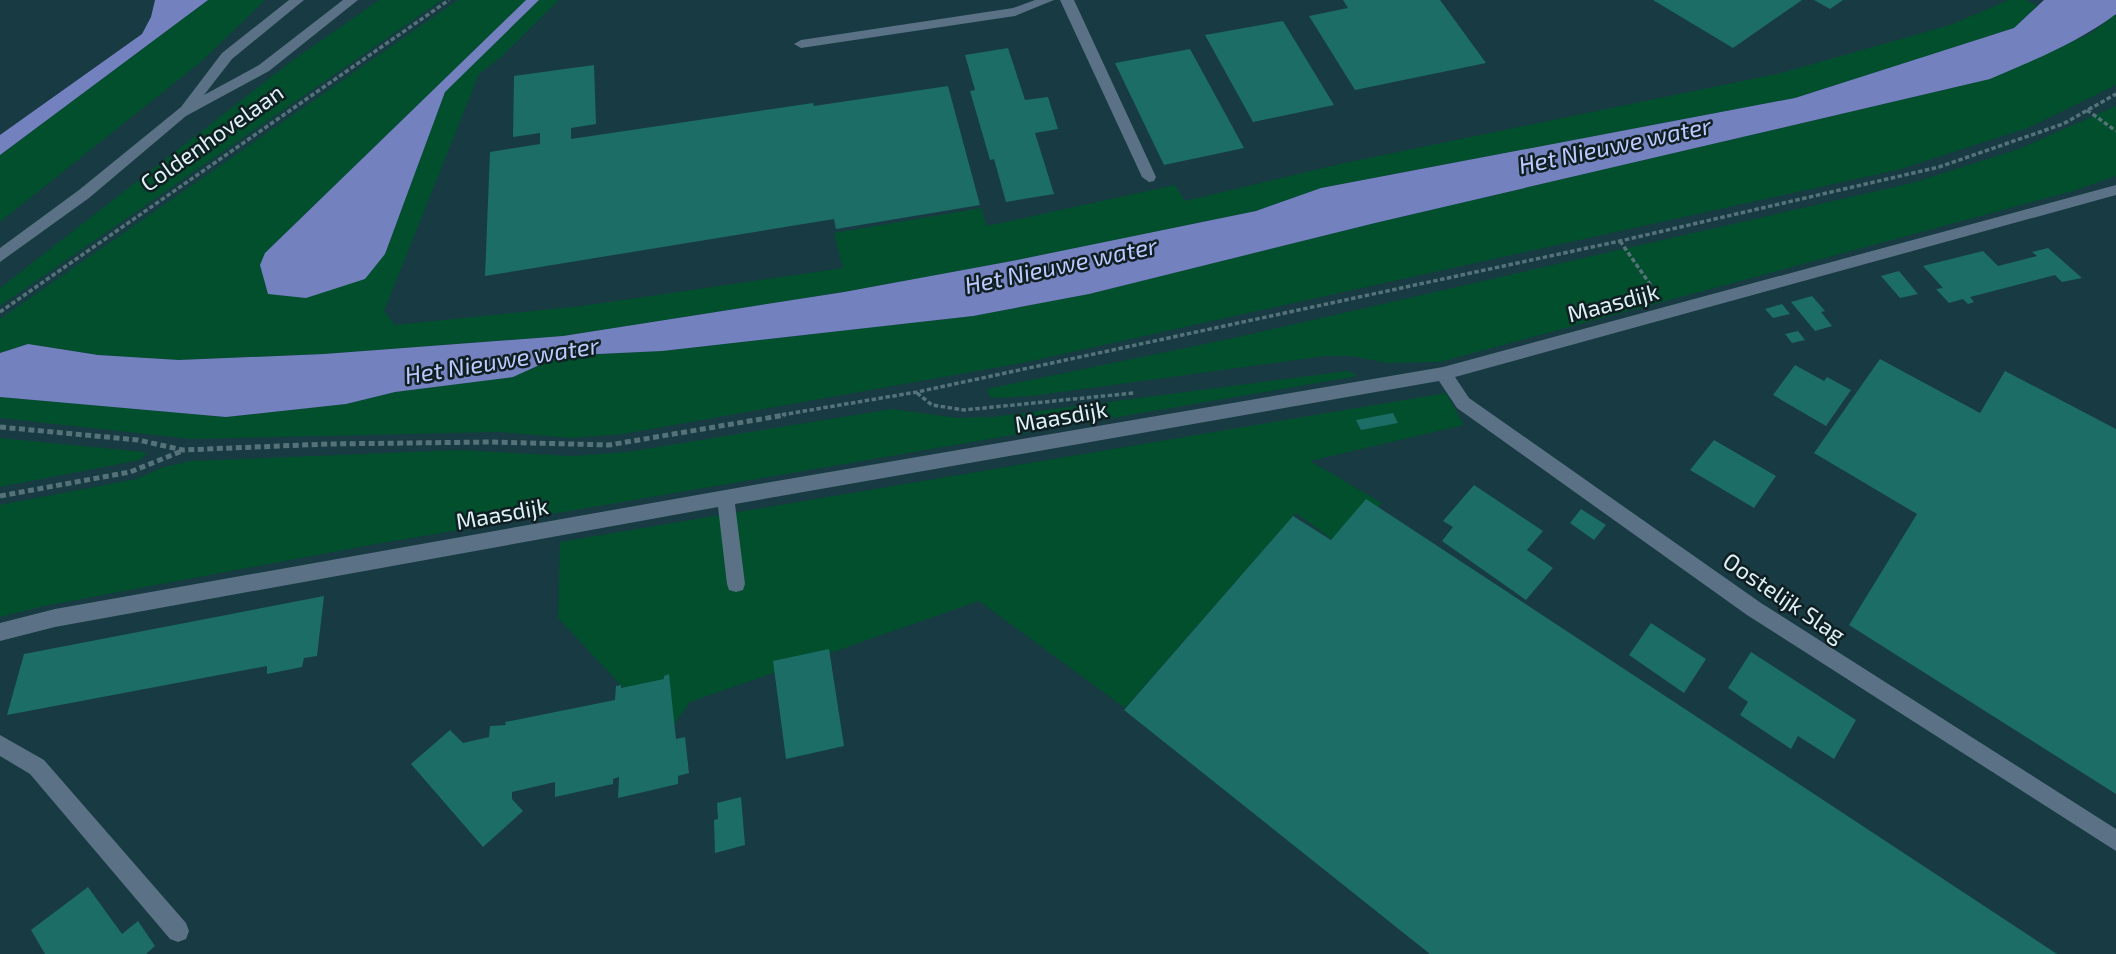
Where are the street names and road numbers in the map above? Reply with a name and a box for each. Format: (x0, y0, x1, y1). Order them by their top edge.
street label: Coldenhovelaan (135, 78, 288, 197)
street label: Maasdijk (1564, 276, 1662, 328)
street label: Maasdijk (1012, 394, 1110, 438)
street label: Maasdijk (453, 491, 551, 535)
street label: Oostelijk Slag (1718, 546, 1851, 648)

